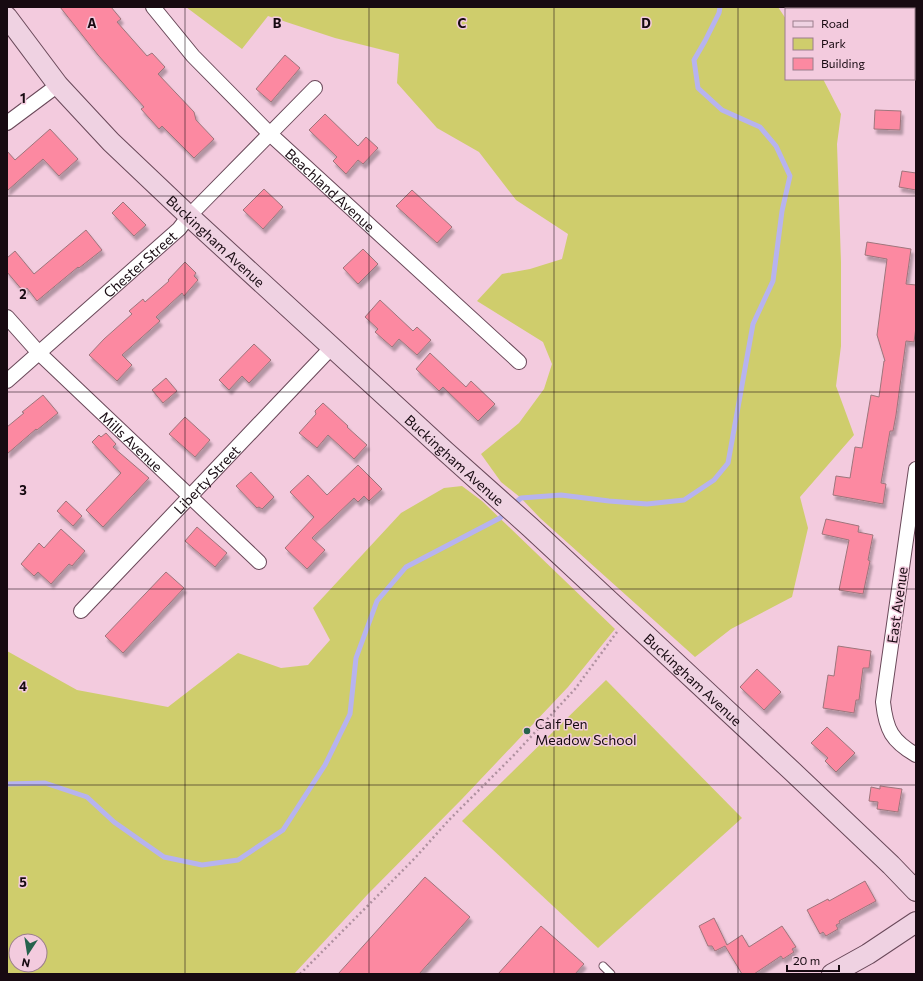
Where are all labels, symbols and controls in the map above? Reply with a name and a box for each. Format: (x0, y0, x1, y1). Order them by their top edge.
legend (785, 8, 915, 80)
text: A (87, 15, 97, 31)
text: B (273, 15, 282, 31)
text: C (458, 15, 467, 31)
text: D (641, 15, 651, 31)
text: Road (821, 16, 849, 30)
text: Park (821, 36, 847, 50)
text: Building (821, 56, 865, 70)
text: 1 (20, 90, 26, 106)
street label: Beachland Avenue (282, 144, 379, 235)
street label: Buckingham Avenue (163, 191, 269, 290)
street label: Chester Street (99, 227, 180, 301)
text: 2 (19, 286, 27, 302)
street label: Mills Avenue (97, 407, 167, 475)
street label: Buckingham Avenue (402, 410, 508, 509)
street label: Liberty Street (170, 441, 243, 517)
text: 3 (19, 482, 27, 498)
street label: East Avenue (883, 566, 911, 644)
street label: Buckingham Avenue (641, 629, 746, 729)
text: 4 (19, 678, 27, 694)
place label: Calf Pen Meadow School (535, 715, 637, 748)
marker: Calf Pen Meadow School (522, 726, 532, 736)
text: 5 (19, 874, 27, 890)
north arrow (8, 933, 48, 973)
scale bar (787, 947, 839, 973)
text: 20 m (793, 953, 820, 967)
text: N (20, 956, 31, 970)

